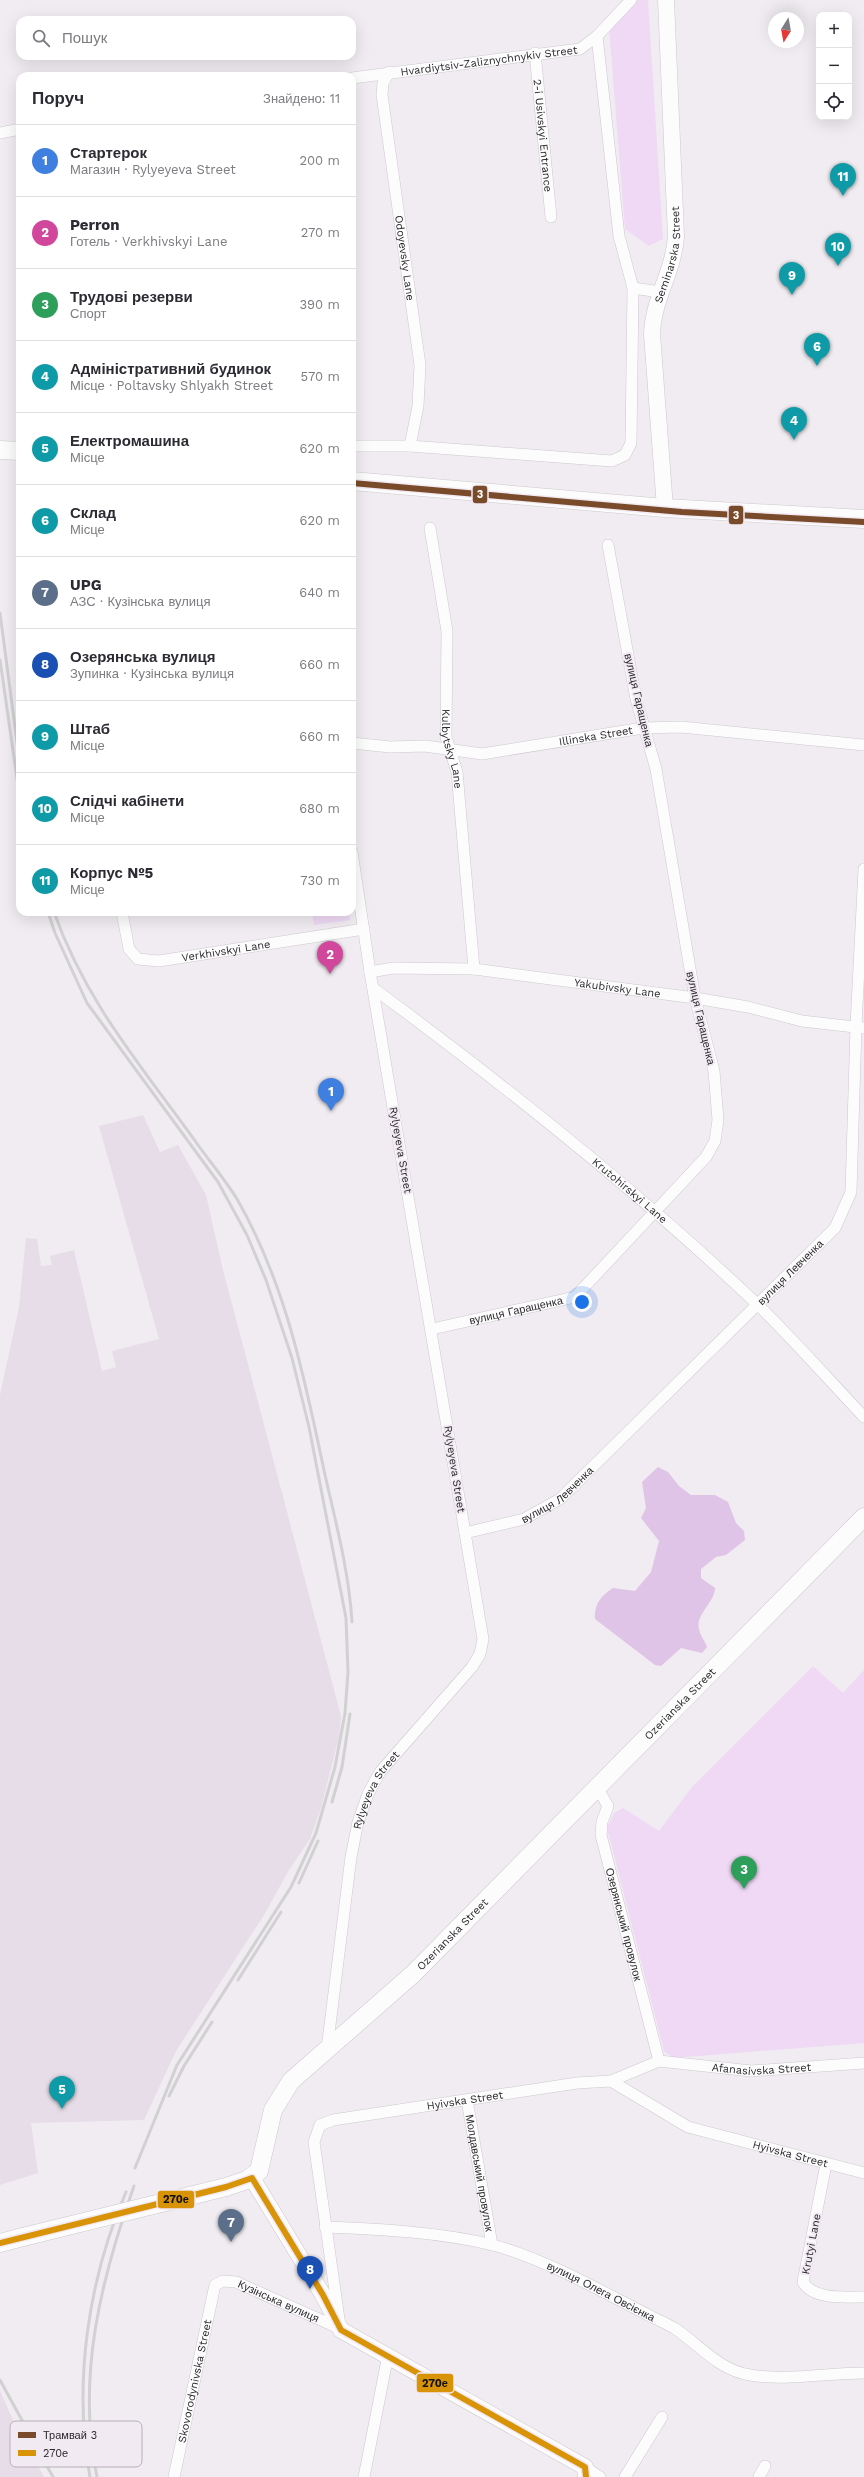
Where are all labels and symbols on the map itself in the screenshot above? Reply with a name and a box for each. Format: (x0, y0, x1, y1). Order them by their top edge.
north arrow (768, 12, 804, 48)
street label: Hvardiytsiv-Zaliznychnykiv Street (400, 43, 579, 79)
street label: 2-i Usivskyi Entrance (531, 79, 555, 193)
pin: 11 (830, 163, 856, 196)
street label: Seminarska Street (652, 206, 683, 305)
street label: Odoyevsky Lane (392, 214, 417, 302)
pin: 10 (825, 233, 851, 266)
pin: 9 (779, 262, 805, 295)
pin: 6 (804, 333, 830, 366)
pin: 4 (781, 407, 807, 440)
line badge: 3 (472, 485, 488, 504)
text: 3 (477, 488, 484, 501)
line badge: 3 (728, 505, 744, 525)
text: 3 (733, 509, 740, 522)
street label: вулиця Гаращенка (621, 652, 656, 749)
street label: Kulbytsky Lane (439, 709, 464, 789)
street label: Illinska Street (558, 724, 634, 748)
street label: Verkhivskyi Lane (181, 938, 271, 964)
pin: 2 (317, 941, 343, 974)
street label: вулиця Гаращенка (683, 970, 718, 1067)
street label: Yakubivsky Lane (573, 976, 661, 1000)
pin: 1 (318, 1078, 344, 1111)
street label: Rylyeyeva Street (386, 1106, 415, 1195)
street label: Krutohirskyi Lane (589, 1155, 670, 1226)
street label: вулиця Левченка (755, 1237, 827, 1308)
your location (572, 1292, 592, 1312)
street label: вулиця Гаращенка (468, 1294, 565, 1327)
street label: Rylyeyeva Street (441, 1425, 468, 1514)
street label: вулиця Левченка (519, 1463, 597, 1526)
street label: Ozerianska Street (642, 1665, 719, 1743)
street label: Rylyeyeva Street (351, 1748, 403, 1830)
pin: 3 (731, 1856, 757, 1889)
street label: Озерянський провулок (603, 1866, 644, 1983)
street label: Ozerianska Street (414, 1896, 491, 1973)
street label: Afanasivska Street (711, 2061, 812, 2078)
pin: 5 (49, 2076, 75, 2109)
street label: Hyivska Street (426, 2088, 504, 2113)
street label: Молдавський провулок (463, 2113, 496, 2233)
street label: Hyivska Street (751, 2138, 830, 2170)
line badge: 270е (157, 2190, 195, 2209)
text: 270е (163, 2193, 189, 2206)
pin: 7 (218, 2209, 244, 2242)
street label: Krutyi Lane (799, 2213, 824, 2275)
pin: 8 (297, 2256, 323, 2289)
street label: вулиця Олега Овсієнка (545, 2259, 658, 2325)
street label: Кузінська вулиця (236, 2278, 321, 2325)
street label: Skovorodynivska Street (175, 2318, 215, 2444)
line badge: 270е (416, 2373, 454, 2393)
text: 270е (422, 2377, 448, 2390)
legend (10, 2421, 142, 2467)
text: Трамвай 3 (43, 2429, 97, 2442)
text: 270е (43, 2447, 68, 2460)

